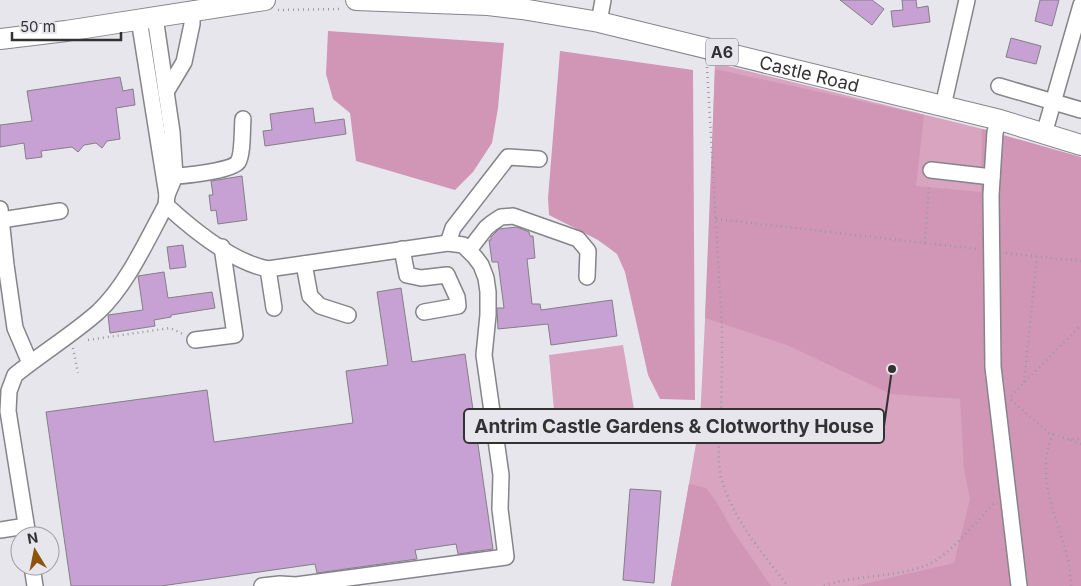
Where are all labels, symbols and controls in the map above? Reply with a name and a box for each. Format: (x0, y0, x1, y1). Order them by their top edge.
scale bar (12, 10, 121, 42)
text: 50 m (20, 17, 56, 36)
road number: A6 (706, 38, 738, 66)
street label: Castle Road (757, 51, 861, 96)
callout: Antrim Castle Gardens & Clotworthy House (464, 409, 884, 443)
text: Antrim Castle Gardens & Clotworthy House (474, 415, 874, 438)
north arrow (10, 526, 60, 576)
text: N (26, 528, 39, 547)

